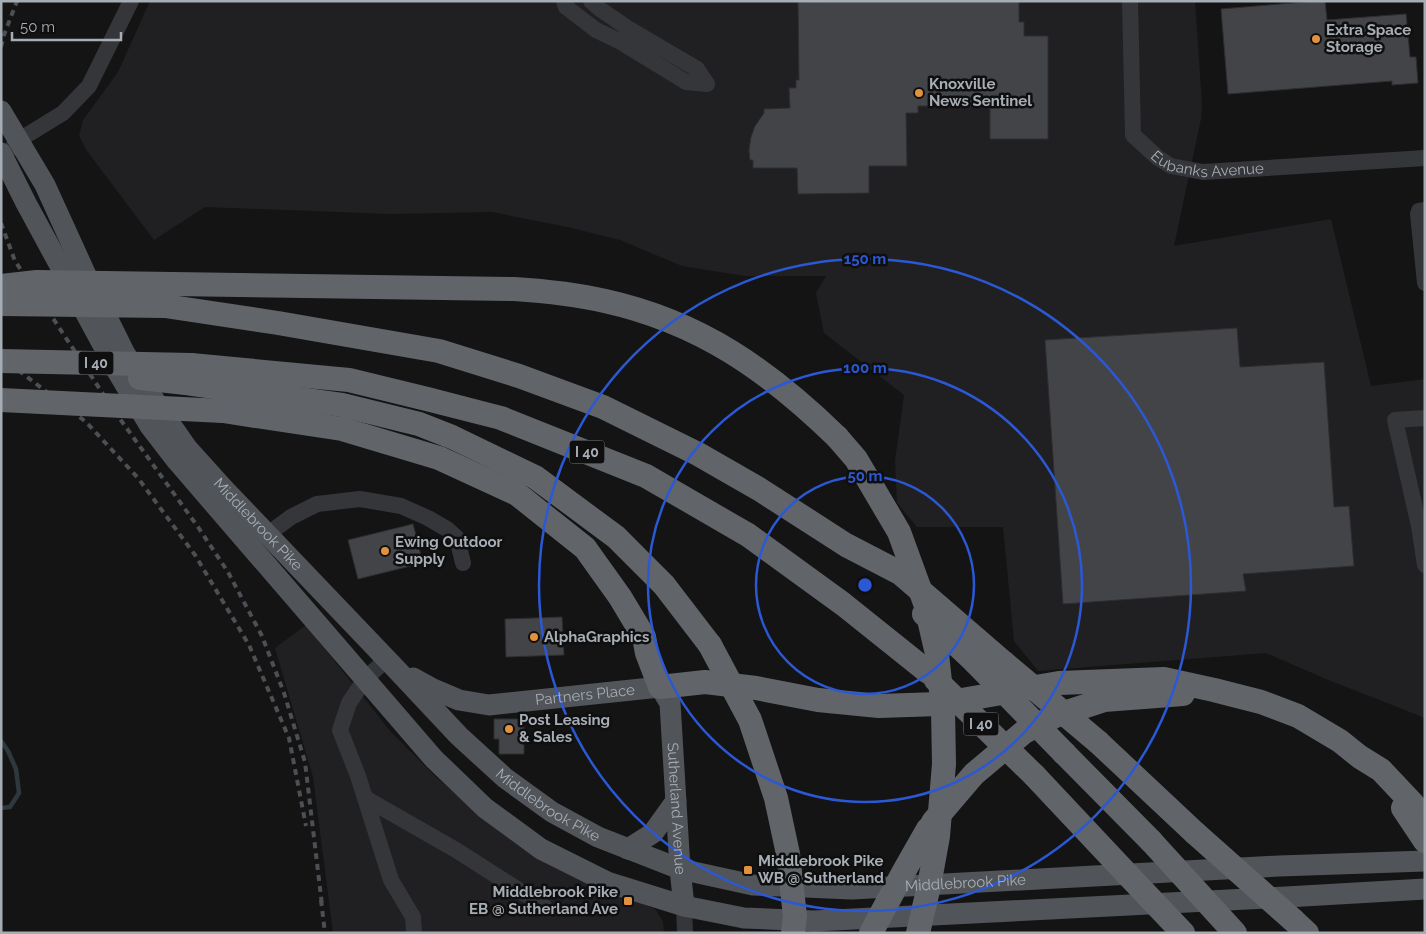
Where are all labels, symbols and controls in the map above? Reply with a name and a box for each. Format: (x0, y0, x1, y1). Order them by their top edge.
scale bar (12, 10, 121, 42)
text: 50 m (20, 18, 55, 36)
place label: Extra Space Storage (1326, 21, 1411, 56)
marker: Extra Space Storage (1310, 33, 1322, 45)
place label: Knoxville News Sentinel (929, 75, 1032, 110)
marker: Knoxville News Sentinel (913, 87, 925, 99)
street label: Eubanks Avenue (1147, 147, 1264, 181)
text: 150 m (844, 250, 886, 268)
road number: I 40 (78, 352, 114, 374)
text: 100 m (843, 359, 887, 377)
road number: I 40 (570, 441, 604, 464)
text: 50 m (847, 467, 883, 485)
street label: Middlebrook Pike (210, 474, 306, 575)
place label: Ewing Outdoor Supply (395, 533, 503, 568)
marker: Ewing Outdoor Supply (379, 545, 391, 557)
centre of rings (856, 576, 874, 594)
place label: AlphaGraphics (544, 628, 649, 646)
marker: AlphaGraphics (528, 631, 540, 643)
street label: Partners Place (534, 681, 636, 709)
place label: Post Leasing & Sales (519, 711, 610, 746)
road number: I 40 (964, 712, 998, 736)
marker: Post Leasing & Sales (503, 723, 515, 735)
street label: Sutherland Avenue (663, 742, 690, 876)
street label: Middlebrook Pike (492, 765, 603, 845)
place label: Middlebrook Pike WB @ Sutherland (758, 852, 884, 887)
marker: Middlebrook Pike WB @ Sutherland (742, 864, 754, 876)
street label: Middlebrook Pike (905, 871, 1027, 895)
place label: Middlebrook Pike EB @ Sutherland Ave (469, 883, 618, 918)
marker: Middlebrook Pike EB @ Sutherland Ave (622, 895, 634, 907)

